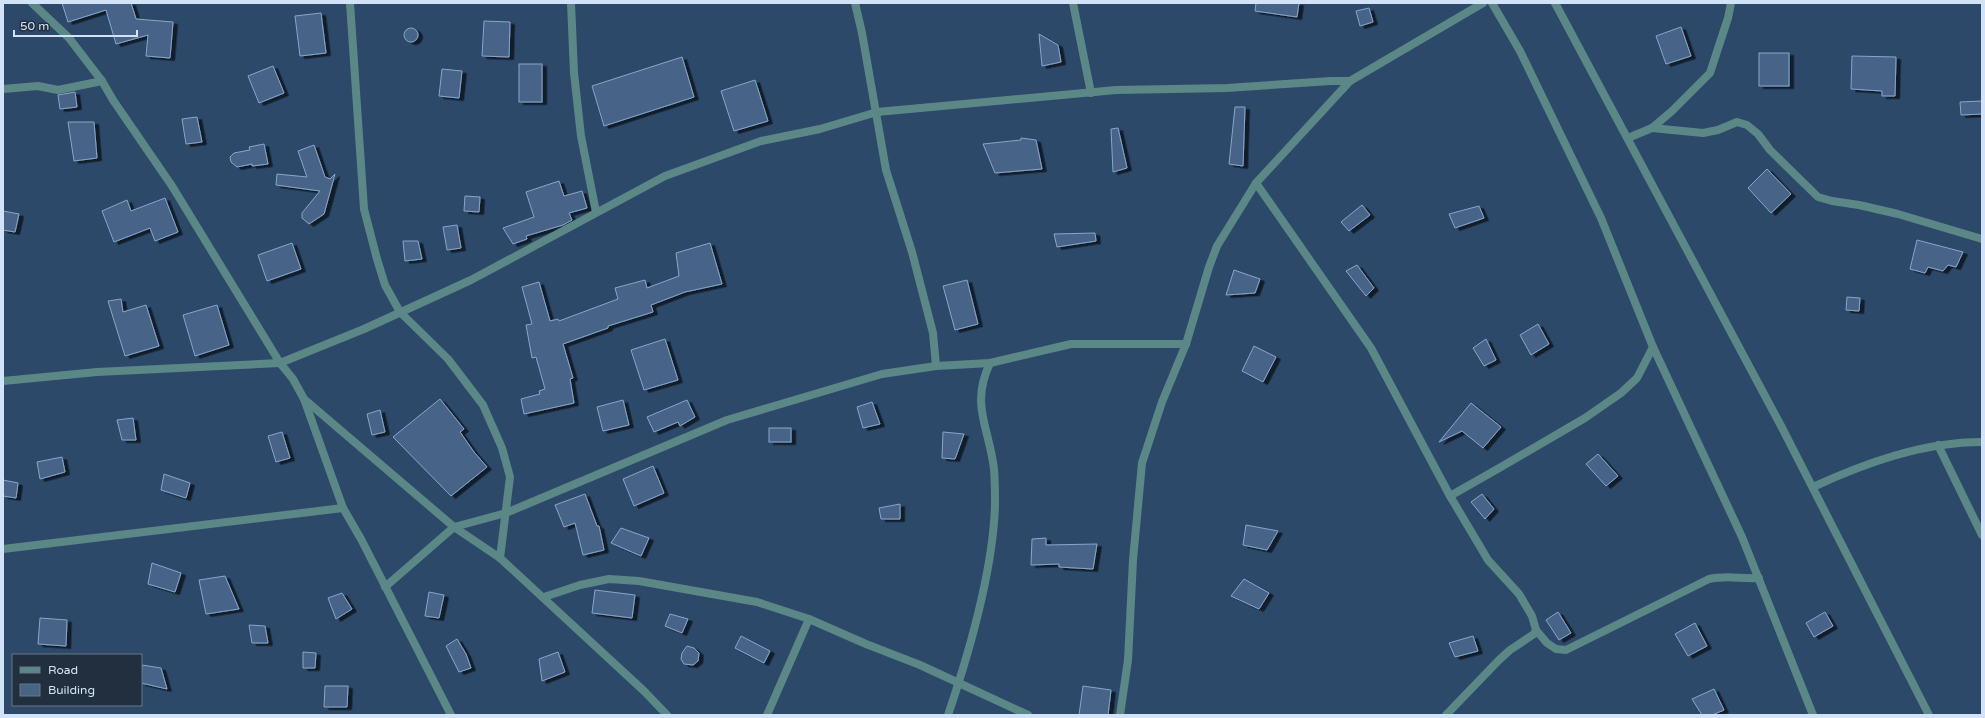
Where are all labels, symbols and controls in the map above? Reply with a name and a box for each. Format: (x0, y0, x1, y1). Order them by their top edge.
scale bar (14, 12, 137, 38)
text: 50 m (20, 19, 49, 33)
legend (12, 654, 142, 706)
text: Road (48, 663, 78, 677)
text: Building (48, 683, 95, 697)

